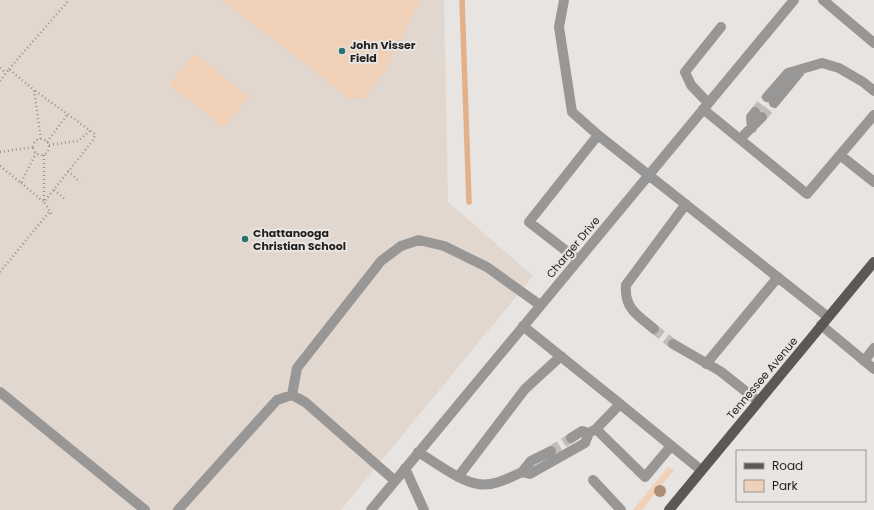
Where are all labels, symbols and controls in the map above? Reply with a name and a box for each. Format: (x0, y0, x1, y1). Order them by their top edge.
place label: John Visser Field (350, 37, 416, 66)
marker: John Visser Field (337, 46, 347, 56)
street label: Charger Drive (542, 213, 604, 281)
place label: Chattanooga Christian School (253, 225, 346, 254)
marker: Chattanooga Christian School (240, 234, 250, 244)
street label: Tennessee Avenue (723, 333, 801, 423)
legend (736, 450, 866, 502)
text: Road (772, 457, 803, 474)
text: Park (772, 477, 799, 494)

